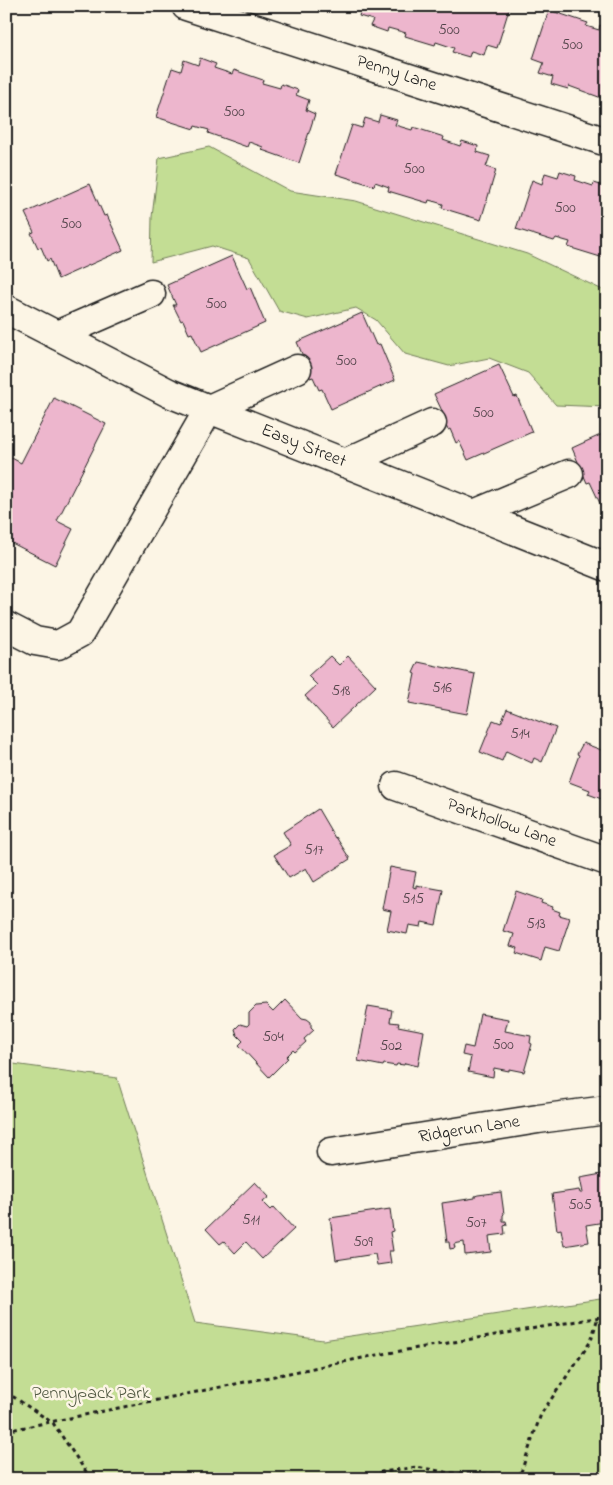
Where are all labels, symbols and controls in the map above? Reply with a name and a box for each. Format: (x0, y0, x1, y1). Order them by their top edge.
house number: 500 (438, 19, 460, 41)
house number: 500 (561, 34, 583, 56)
street label: Penny Lane (353, 49, 441, 99)
house number: 500 (223, 101, 245, 123)
house number: 500 (403, 158, 425, 180)
house number: 500 (554, 197, 576, 219)
house number: 500 (60, 213, 82, 235)
house number: 500 (205, 293, 227, 315)
house number: 500 (335, 350, 357, 372)
house number: 500 (472, 402, 494, 424)
street label: Easy Street (257, 418, 350, 475)
house number: 516 (432, 677, 452, 699)
house number: 518 (332, 680, 351, 702)
house number: 514 (510, 723, 530, 745)
street label: Parkhollow Lane (443, 792, 561, 855)
house number: 517 (304, 839, 324, 861)
house number: 515 (402, 888, 424, 910)
house number: 513 (526, 913, 546, 935)
house number: 504 (262, 1026, 284, 1048)
house number: 500 (492, 1034, 514, 1056)
house number: 502 (380, 1035, 403, 1057)
street label: Ridgerun Lane (417, 1109, 523, 1151)
house number: 505 (568, 1194, 592, 1216)
house number: 511 (242, 1209, 260, 1231)
house number: 507 (465, 1212, 487, 1234)
house number: 509 (353, 1231, 373, 1253)
park label: Pennypack Park (32, 1381, 150, 1407)

